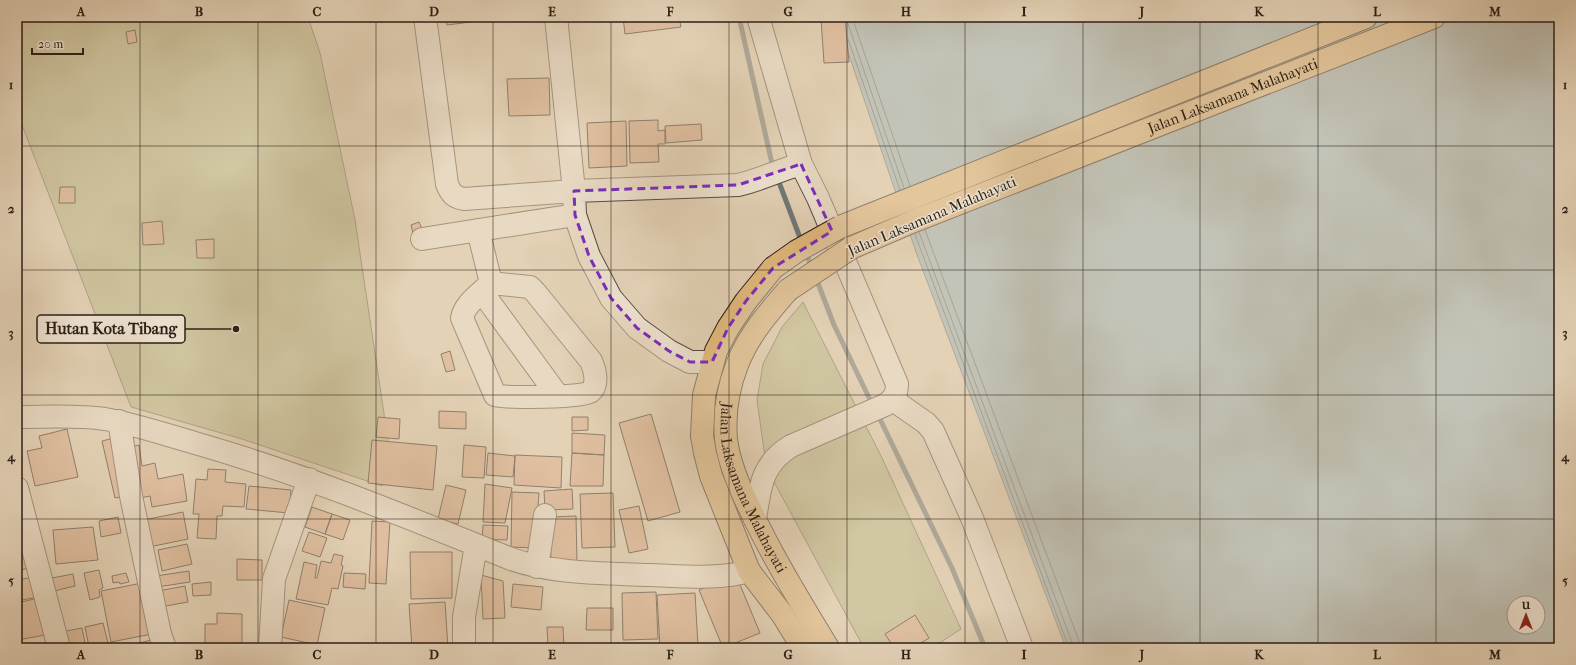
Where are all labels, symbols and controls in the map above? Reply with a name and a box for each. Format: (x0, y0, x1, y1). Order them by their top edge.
text: A (76, 4, 86, 19)
text: B (195, 4, 204, 19)
text: C (313, 4, 322, 19)
text: D (429, 4, 439, 19)
text: E (548, 4, 556, 19)
text: F (666, 4, 674, 19)
text: G (783, 4, 793, 19)
text: H (901, 4, 912, 19)
text: I (1021, 4, 1027, 19)
text: J (1138, 4, 1145, 20)
text: K (1254, 4, 1265, 19)
text: L (1373, 4, 1382, 19)
text: M (1488, 4, 1501, 19)
scale bar (32, 30, 83, 56)
text: 20 m (38, 37, 63, 51)
street label: Jalan Laksamana Malahayati (1144, 54, 1321, 138)
text: 1 (9, 77, 14, 92)
text: 1 (1563, 77, 1568, 92)
street label: Jalan Laksamana Malahayati (844, 172, 1019, 260)
text: 2 (8, 201, 15, 216)
text: 2 (1562, 201, 1569, 216)
callout: Hutan Kota Tibang (37, 315, 185, 343)
text: Hutan Kota Tibang (45, 319, 177, 339)
text: 3 (8, 325, 14, 341)
text: 3 (1562, 325, 1568, 341)
street label: Jalan Laksamana Malahayati (716, 401, 791, 577)
text: 4 (6, 449, 16, 465)
text: 4 (1560, 449, 1570, 465)
text: 5 (8, 573, 14, 588)
text: 5 (1562, 573, 1568, 588)
north arrow (1506, 595, 1546, 635)
text: U (1521, 599, 1531, 612)
text: A (76, 647, 86, 662)
text: B (195, 647, 204, 662)
text: C (313, 647, 322, 662)
text: D (429, 647, 439, 662)
text: E (548, 647, 556, 662)
text: F (666, 647, 674, 662)
text: G (783, 647, 793, 662)
text: H (901, 647, 912, 662)
text: I (1021, 647, 1027, 662)
text: J (1138, 647, 1145, 663)
text: K (1254, 647, 1265, 662)
text: L (1373, 647, 1382, 662)
text: M (1488, 647, 1501, 662)

